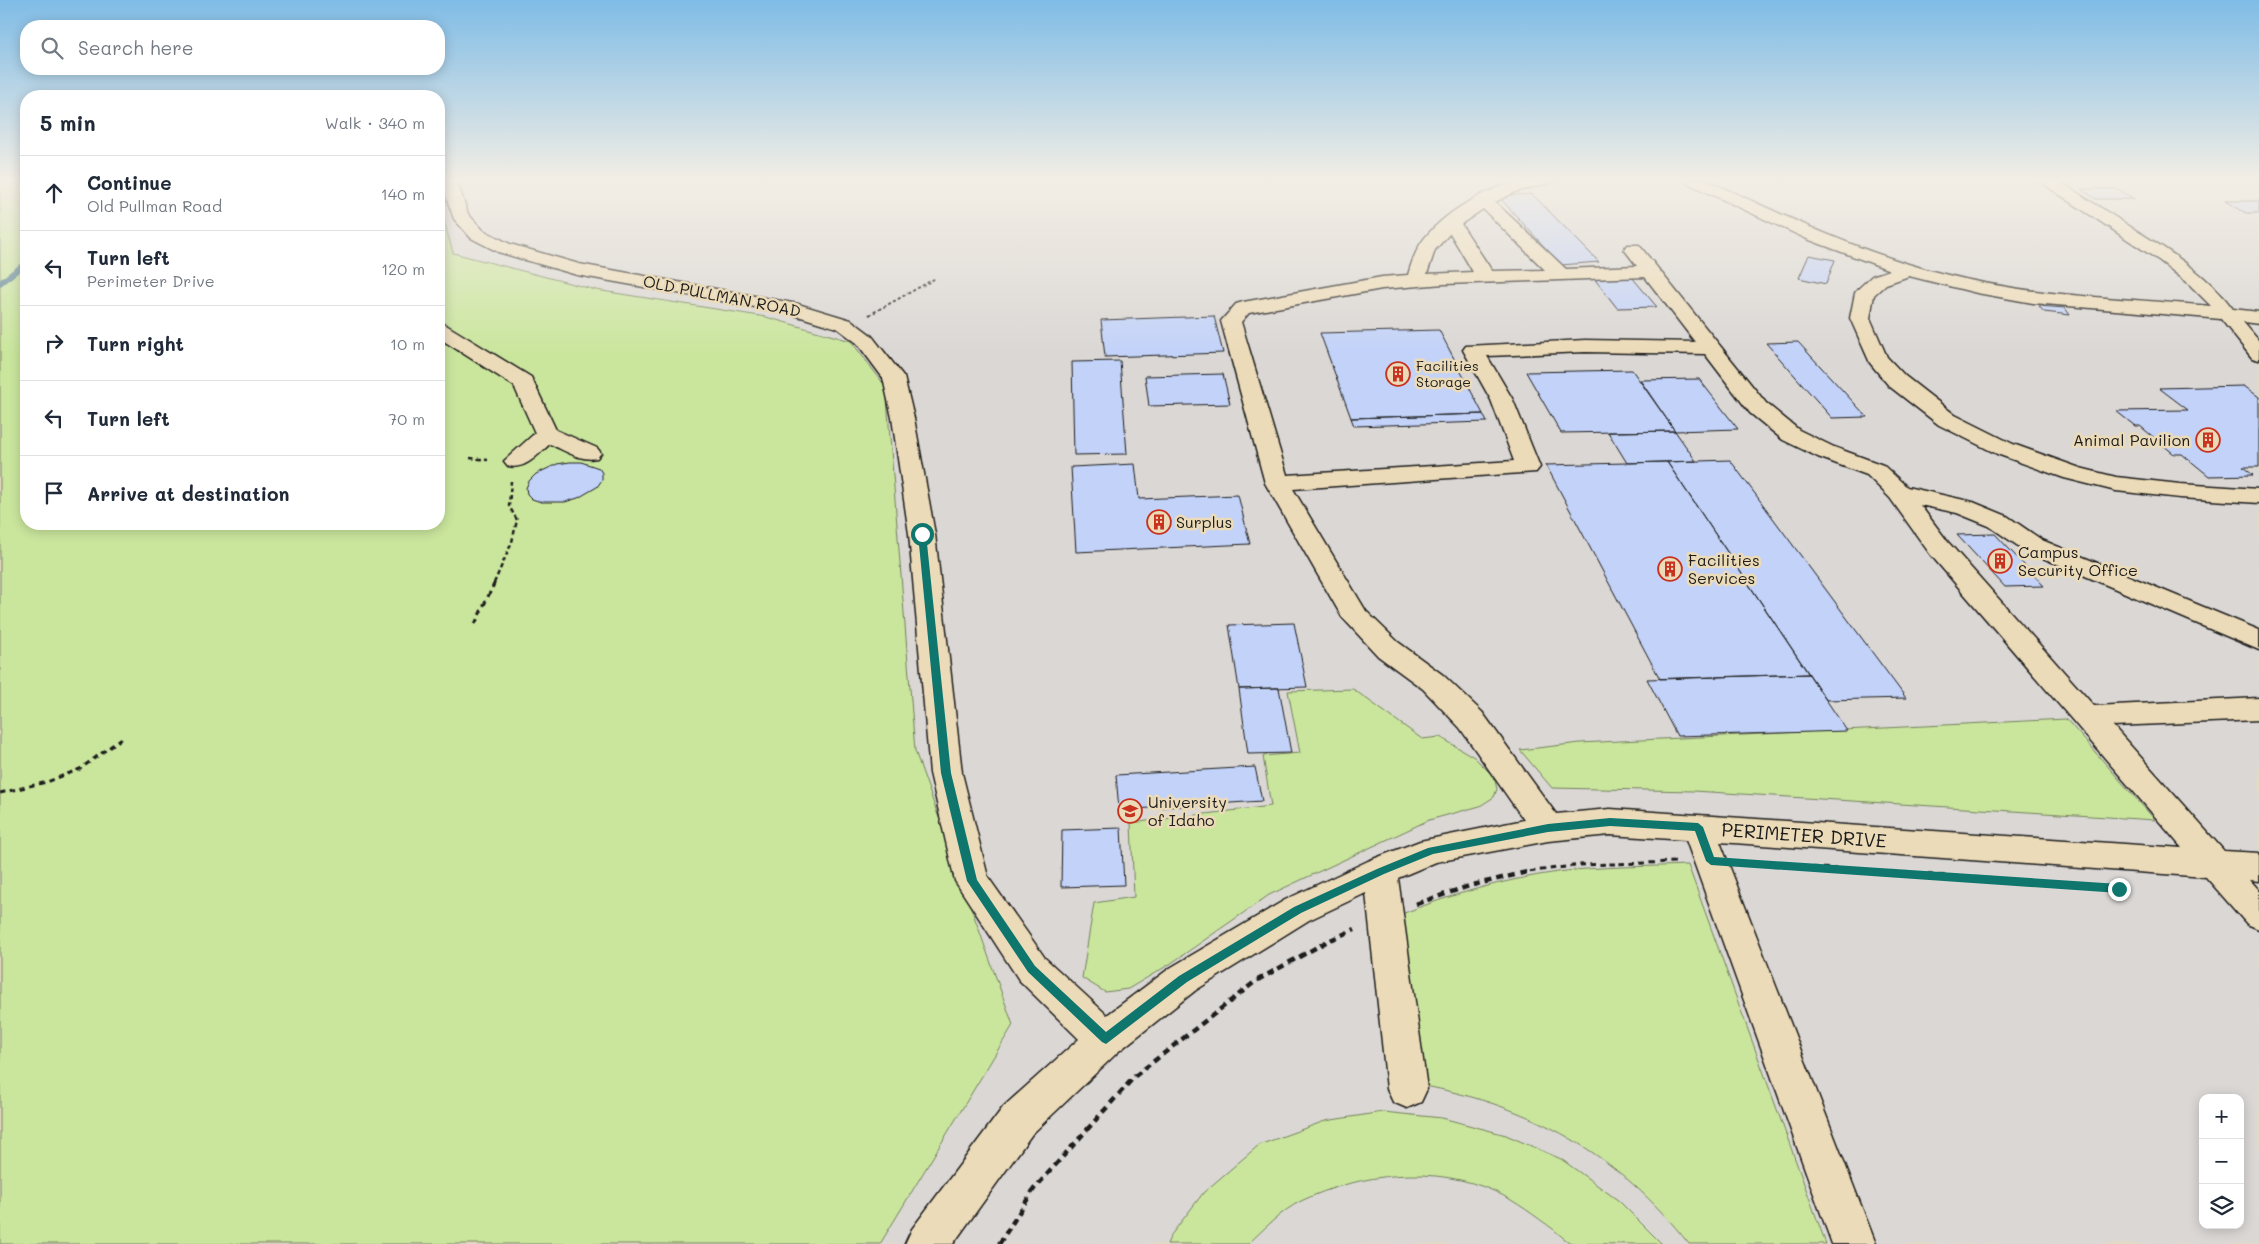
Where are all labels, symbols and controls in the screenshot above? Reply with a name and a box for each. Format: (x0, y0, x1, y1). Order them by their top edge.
search box (20, 20, 445, 75)
icon: search (38, 34, 66, 62)
text: Search here (78, 35, 194, 60)
text: 5 min (40, 109, 96, 136)
text: Walk · 340 m (325, 112, 425, 133)
text: Continue (87, 170, 172, 195)
icon: ahead (40, 179, 68, 207)
text: 140 m (381, 183, 425, 204)
text: Old Pullman Road (87, 195, 222, 216)
text: Turn left (87, 245, 170, 270)
icon: left (40, 254, 68, 282)
text: 120 m (381, 258, 425, 279)
text: Perimeter Drive (87, 270, 215, 291)
street label: OLD PULLMAN ROAD (641, 270, 803, 321)
icon: right (40, 329, 68, 357)
text: Turn right (87, 331, 184, 356)
text: 10 m (390, 333, 425, 354)
place label: Facilities Storage (1416, 356, 1479, 391)
building icon: Facilities Storage (1385, 361, 1411, 387)
icon: left (40, 404, 68, 432)
text: Turn left (87, 406, 170, 431)
text: 70 m (388, 408, 425, 429)
building icon: Animal Pavilion (2195, 427, 2221, 453)
place label: Animal Pavilion (2073, 429, 2190, 450)
icon: arrive (40, 479, 68, 507)
text: Arrive at destination (87, 481, 290, 506)
building icon: Surplus (1146, 509, 1172, 535)
place label: Surplus (1176, 511, 1232, 532)
route start (911, 523, 934, 546)
place label: Campus Security Office (2018, 541, 2138, 580)
building icon: Campus Security Office (1987, 548, 2013, 574)
place label: Facilities Services (1688, 549, 1760, 588)
building icon: Facilities Services (1657, 556, 1683, 582)
place label: University of Idaho (1148, 791, 1227, 830)
school or university icon: University of Idaho (1117, 798, 1143, 824)
street label: PERIMETER DRIVE (1721, 816, 1888, 853)
route end (2108, 878, 2131, 901)
map controls (2199, 1094, 2244, 1229)
button: + (2199, 1094, 2244, 1139)
button: − (2199, 1139, 2244, 1184)
button: layers (2199, 1184, 2244, 1229)

